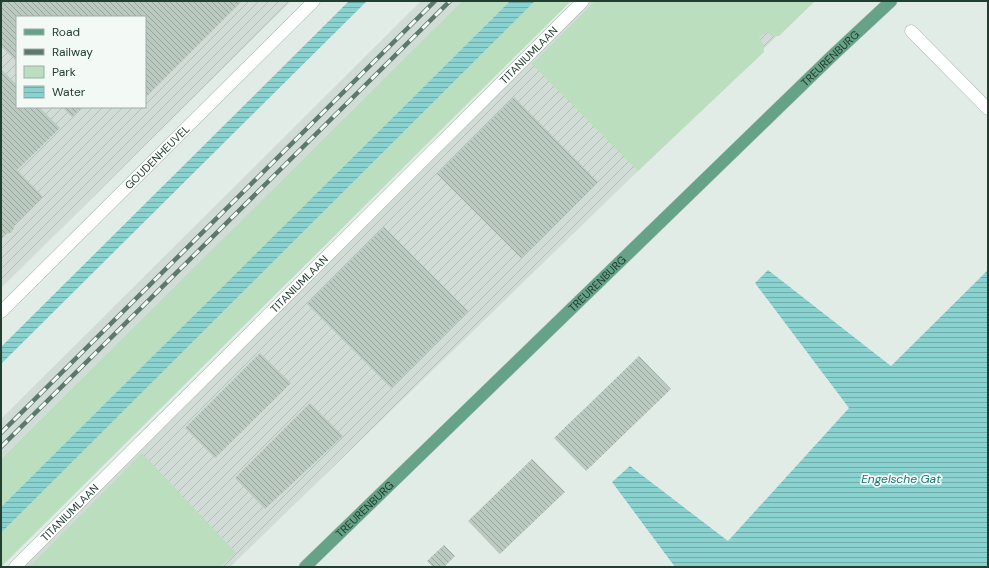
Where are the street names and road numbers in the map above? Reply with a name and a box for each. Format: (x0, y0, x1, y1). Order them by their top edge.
street label: TITANIUMLAAN (497, 23, 560, 87)
street label: TREURENBURG (798, 27, 862, 89)
street label: GOUDENHEUVEL (122, 122, 193, 192)
street label: TITANIUMLAAN (267, 252, 331, 316)
street label: TREURENBURG (565, 252, 629, 315)
street label: TREURENBURG (333, 478, 396, 540)
street label: TITANIUMLAAN (38, 481, 101, 544)

